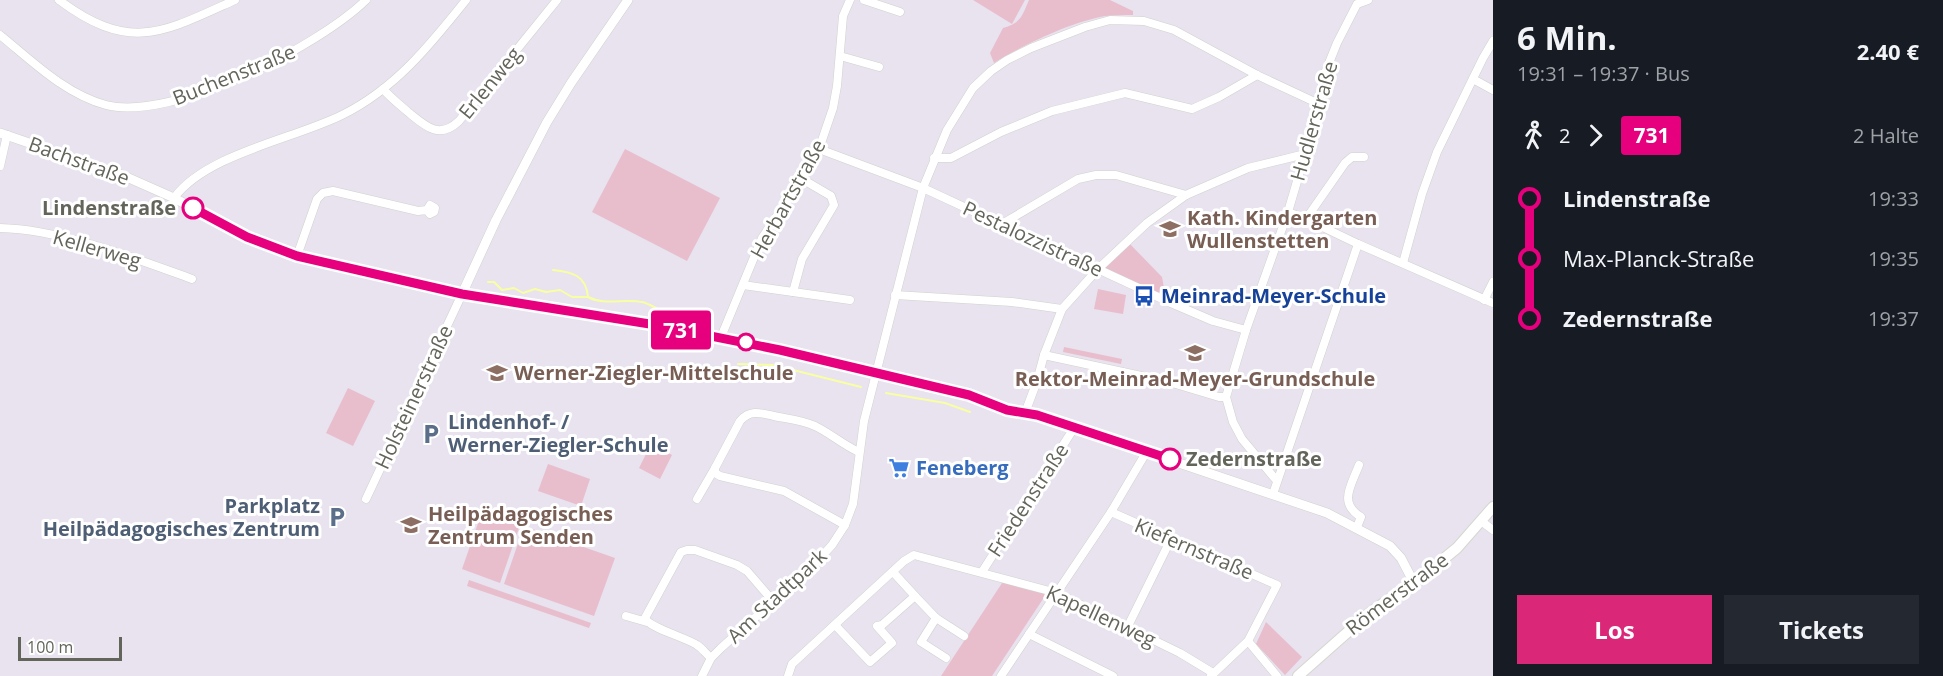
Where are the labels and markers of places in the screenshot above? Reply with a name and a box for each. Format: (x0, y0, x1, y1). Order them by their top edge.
place label: Lindenstraße (42, 194, 176, 221)
marker: Lindenstraße (182, 197, 204, 219)
place label: Kath. Kindergarten Wullenstetten (1187, 204, 1377, 254)
school or university icon: Kath. Kindergarten Wullenstetten (1158, 217, 1182, 241)
place label: Meinrad-Meyer-Schule (1161, 282, 1386, 309)
bus stop icon: Meinrad-Meyer-Schule (1132, 284, 1156, 308)
unlabelled marker (737, 333, 755, 351)
school or university icon: Rektor-Meinrad-Meyer-Grundschule (1183, 341, 1207, 365)
place label: Werner-Ziegler-Mittelschule (514, 359, 794, 386)
school or university icon: Werner-Ziegler-Mittelschule (485, 361, 509, 385)
place label: Rektor-Meinrad-Meyer-Grundschule (1015, 365, 1375, 392)
place label: Lindenhof- / Werner-Ziegler-Schule (448, 408, 668, 458)
parking icon: Lindenhof- / Werner-Ziegler-Schule (419, 422, 443, 446)
place label: Zedernstraße (1186, 445, 1322, 472)
marker: Zedernstraße (1159, 448, 1181, 470)
place label: Feneberg (916, 454, 1009, 481)
supermarket icon: Feneberg (887, 456, 911, 480)
place label: Parkplatz Heilpädagogisches Zentrum (43, 492, 320, 542)
place label: Heilpädagogisches Zentrum Senden (428, 500, 613, 550)
parking icon: Parkplatz Heilpädagogisches Zentrum (325, 505, 349, 529)
school or university icon: Heilpädagogisches Zentrum Senden (399, 513, 423, 537)

